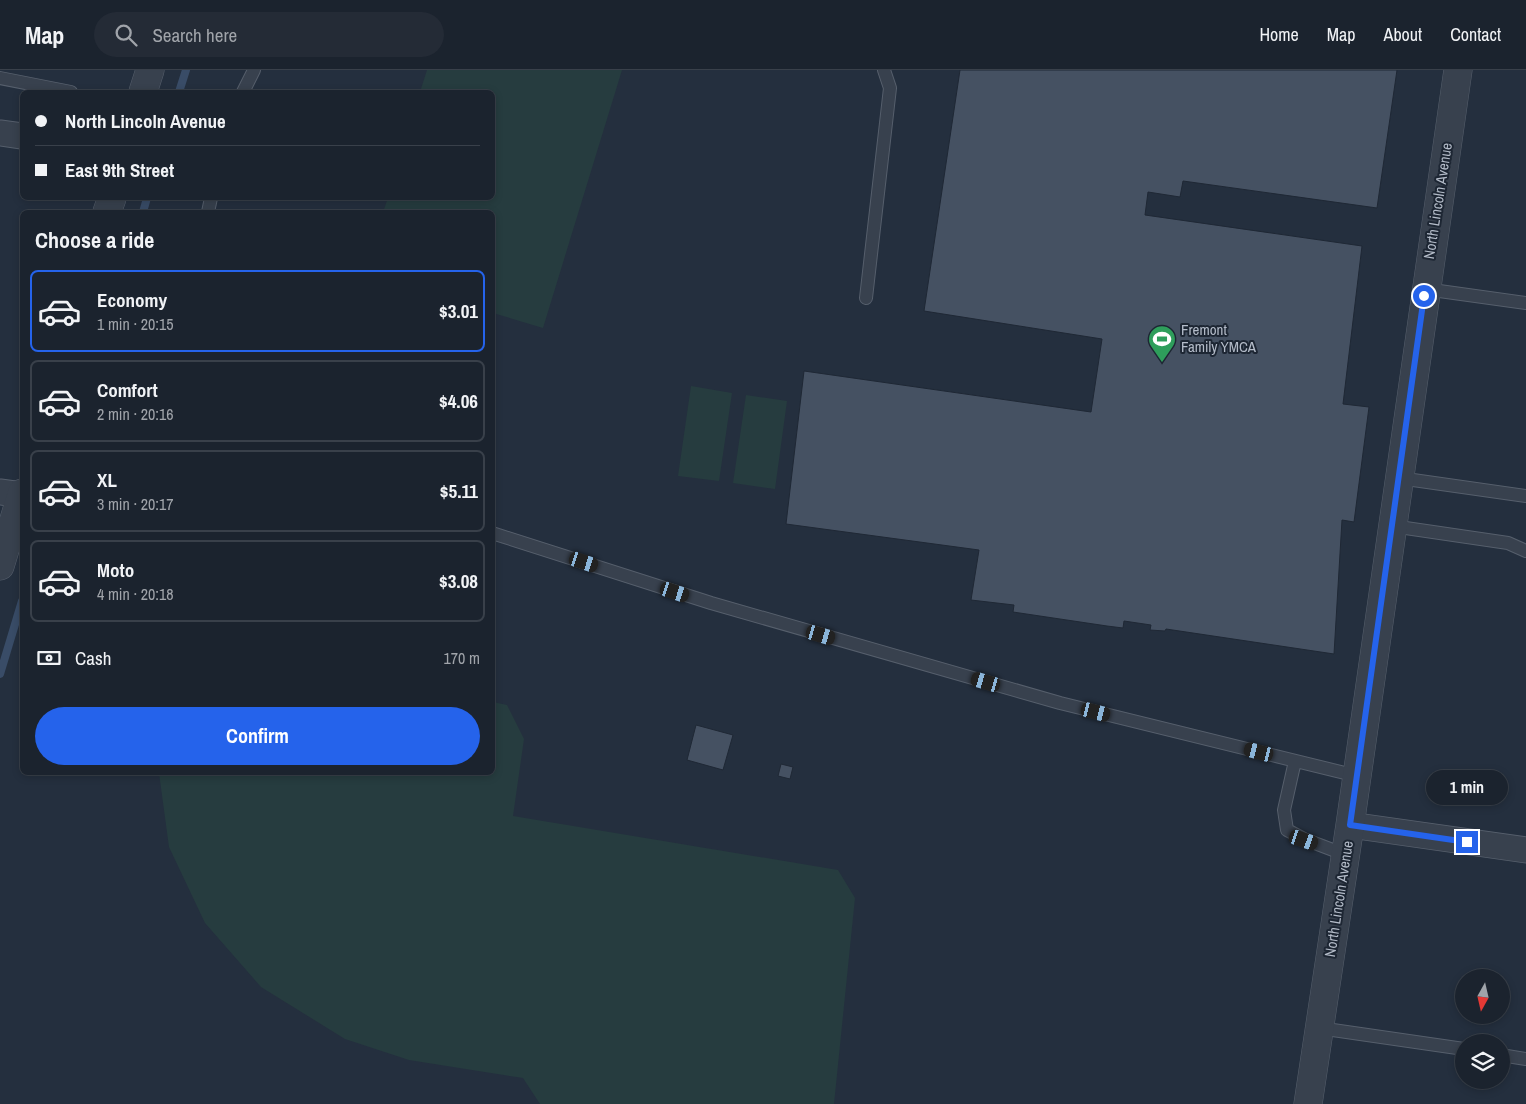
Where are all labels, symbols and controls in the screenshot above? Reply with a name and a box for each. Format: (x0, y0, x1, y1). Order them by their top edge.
search box (94, 12, 444, 57)
text: Map (25, 19, 64, 51)
icon: search (112, 21, 140, 49)
text: Search here (152, 22, 237, 48)
text: Home (1259, 22, 1299, 47)
text: Map (1327, 22, 1356, 47)
text: About (1384, 22, 1422, 47)
text: Contact (1450, 22, 1501, 47)
text: North Lincoln Avenue (65, 108, 226, 134)
street label: North Lincoln Avenue (1418, 141, 1457, 261)
text: East 9th Street (65, 157, 174, 183)
text: Choose a ride (35, 225, 154, 255)
route start (1413, 285, 1435, 307)
text: Economy (97, 287, 167, 313)
icon: car (37, 289, 82, 334)
text: $3.01 (439, 298, 478, 324)
text: 1 min · 20:15 (97, 313, 174, 335)
place label: Fremont Family YMCA (1181, 319, 1257, 357)
sports icon: Fremont Family YMCA (1147, 324, 1177, 363)
text: Comfort (97, 377, 158, 403)
icon: car (37, 379, 82, 424)
text: $4.06 (439, 388, 478, 414)
text: 2 min · 20:16 (97, 403, 174, 425)
text: XL (97, 467, 117, 493)
icon: car (37, 469, 82, 514)
text: $5.11 (440, 478, 478, 504)
text: 3 min · 20:17 (97, 493, 174, 515)
car (567, 550, 600, 574)
text: Moto (97, 557, 134, 583)
icon: car (37, 559, 82, 604)
text: $3.08 (439, 568, 478, 594)
car (658, 580, 691, 604)
text: 4 min · 20:18 (97, 583, 174, 605)
car (804, 624, 837, 646)
icon: cash (35, 644, 63, 672)
text: Cash (75, 645, 111, 671)
text: 170 m (444, 647, 480, 669)
car (969, 671, 1002, 693)
car (1079, 701, 1112, 723)
button: Confirm (35, 707, 480, 765)
car (1242, 741, 1275, 763)
callout: 1 min (1426, 770, 1508, 804)
text: 1 min (1450, 776, 1484, 798)
car (1287, 828, 1320, 852)
route end (1456, 831, 1478, 853)
street label: North Lincoln Avenue (1319, 839, 1358, 959)
north arrow (1455, 969, 1510, 1024)
map controls (1455, 969, 1510, 1089)
button: layers (1455, 1034, 1510, 1089)

